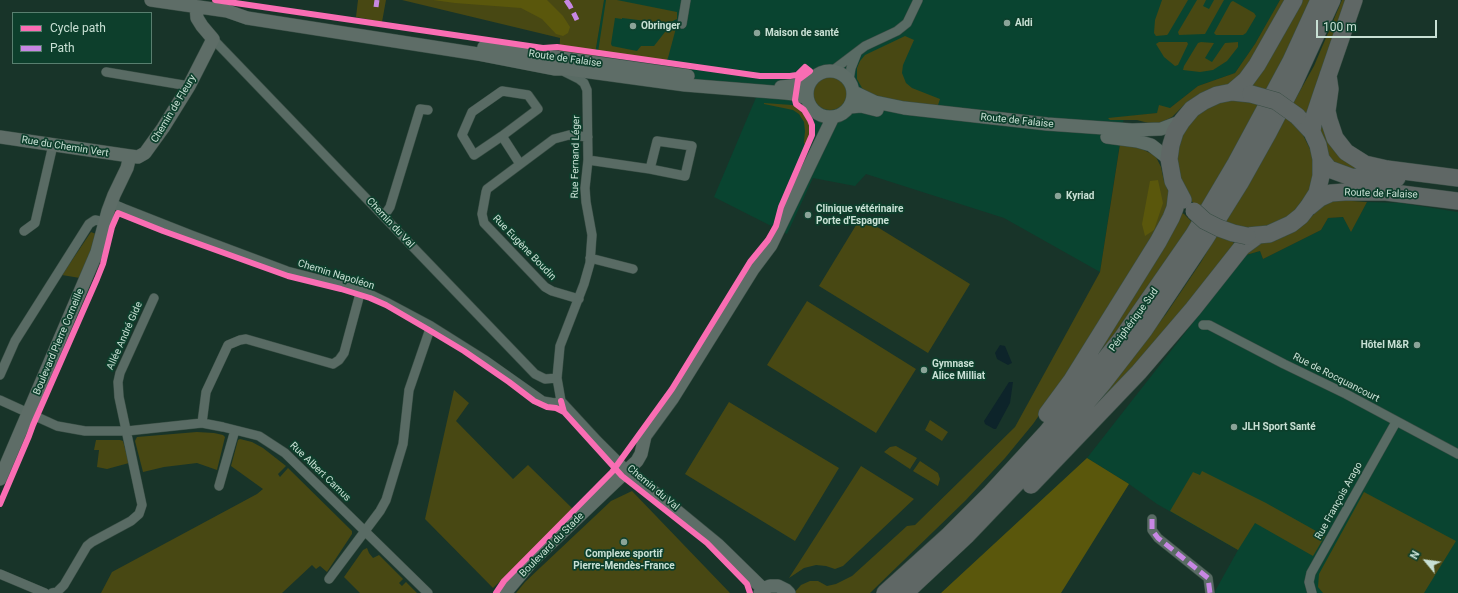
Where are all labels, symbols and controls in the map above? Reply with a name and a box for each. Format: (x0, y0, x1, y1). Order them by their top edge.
legend (12, 12, 152, 64)
scale bar (1318, 12, 1439, 38)
place label: Aldi (1015, 17, 1033, 29)
marker: Aldi (1002, 18, 1012, 28)
place label: Obringer (641, 20, 680, 32)
text: 100 m (1323, 20, 1357, 34)
text: Cycle path (50, 21, 106, 35)
marker: Obringer (628, 21, 638, 31)
place label: Maison de santé (765, 27, 839, 39)
marker: Maison de santé (752, 28, 762, 38)
text: Path (50, 41, 75, 55)
street label: Route de Falaise (528, 48, 602, 70)
street label: Chemin de Fleury (149, 73, 199, 145)
street label: Route de Falaise (980, 111, 1054, 131)
street label: Rue Fernand Léger (569, 115, 583, 199)
street label: Rue du Chemin Vert (21, 134, 109, 160)
street label: Route de Falaise (1344, 187, 1418, 201)
place label: Kyriad (1066, 190, 1094, 202)
marker: Kyriad (1053, 191, 1063, 201)
street label: Chemin du Val (364, 195, 416, 251)
place label: Clinique vétérinaire Porte d'Espagne (816, 203, 903, 226)
marker: Clinique vétérinaire Porte d'Espagne (803, 210, 813, 220)
street label: Rue Eugène Boudin (490, 213, 558, 283)
street label: Chemin Napoléon (296, 258, 376, 292)
street label: Périphérique Sud (1107, 286, 1161, 354)
street label: Boulevard Pierre Corneille (31, 287, 87, 397)
street label: Allée André Gide (105, 300, 145, 372)
place label: Hôtel M&R (1361, 339, 1409, 351)
marker: Hôtel M&R (1412, 340, 1422, 350)
street label: Rue de Rocquancourt (1291, 351, 1381, 405)
place label: Gymnase Alice Milliat (932, 358, 985, 382)
marker: Gymnase Alice Milliat (919, 365, 929, 375)
place label: JLH Sport Santé (1242, 421, 1316, 433)
marker: JLH Sport Santé (1229, 422, 1239, 432)
street label: Rue Albert Camus (287, 440, 353, 504)
street label: Rue François Arago (1313, 460, 1365, 542)
street label: Chemin du Val (625, 463, 681, 513)
street label: Boulevard du Stade (517, 510, 587, 580)
marker: Complexe sportif Pierre-Mendès-France (619, 537, 629, 547)
north arrow (1406, 541, 1446, 581)
place label: Complexe sportif Pierre-Mendès-France (573, 548, 675, 572)
text: N (1407, 548, 1423, 561)

